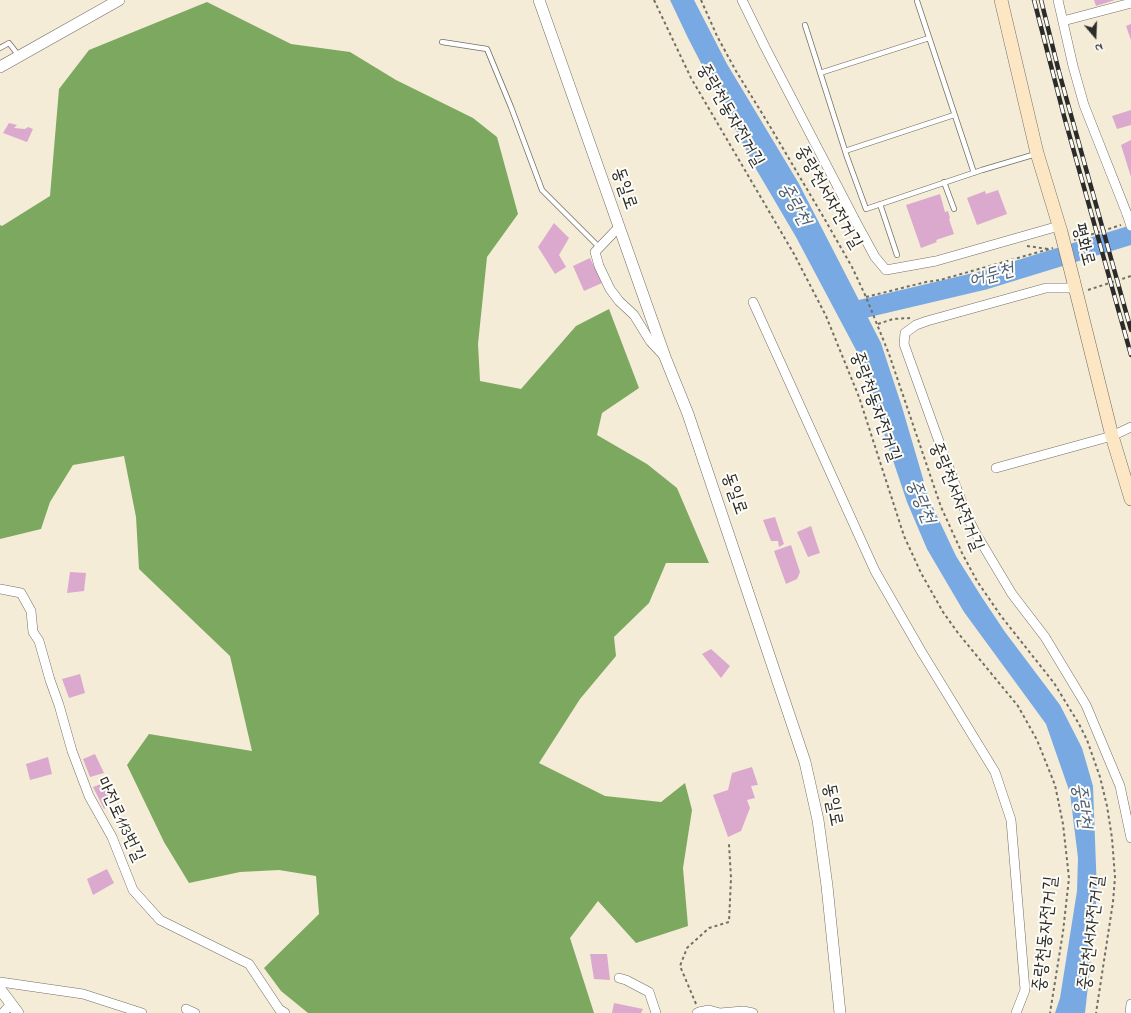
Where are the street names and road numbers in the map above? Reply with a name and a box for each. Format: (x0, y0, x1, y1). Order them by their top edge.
street label: 중랑천동자전거길 (691, 60, 767, 172)
street label: 중랑천서자전거길 (789, 142, 865, 254)
street label: 동일로 (606, 165, 640, 213)
street label: 평화로 (1066, 221, 1098, 269)
street label: 중랑천동자전거길 (844, 349, 904, 465)
street label: 중랑천서자전거길 (923, 439, 987, 555)
street label: 동일로 (716, 470, 750, 518)
street label: 마전로113번길 (90, 774, 148, 866)
street label: 동일로 (816, 782, 846, 828)
street label: 중랑천서자전거길 (1075, 874, 1111, 992)
street label: 중랑천동자전거길 (1030, 875, 1064, 993)

